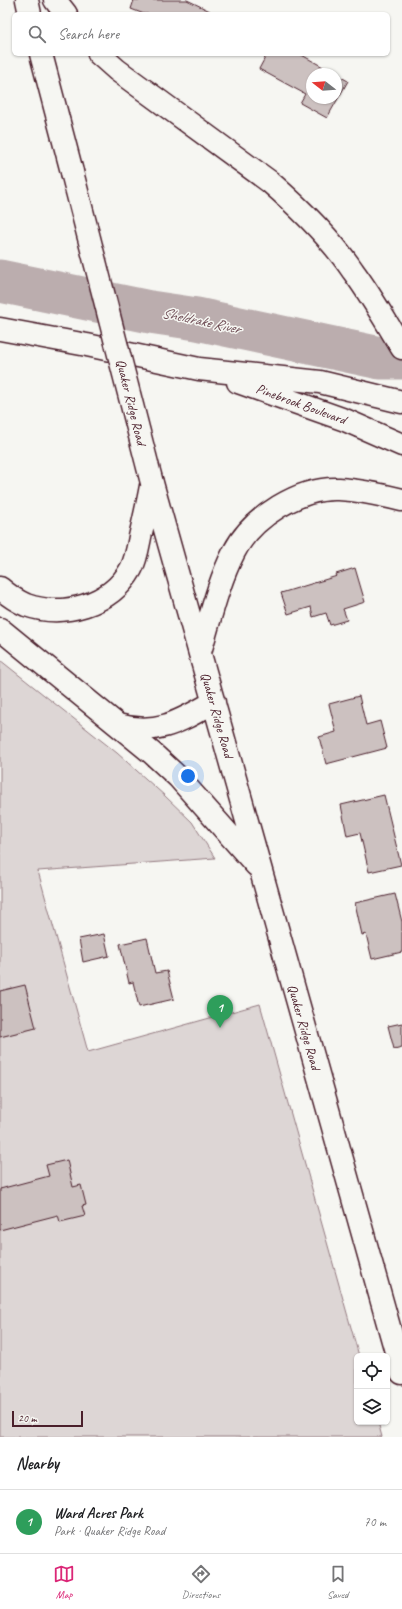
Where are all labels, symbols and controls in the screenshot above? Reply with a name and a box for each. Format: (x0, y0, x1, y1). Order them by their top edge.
search box (12, 12, 390, 56)
icon: search (26, 23, 48, 45)
text: Search here (58, 25, 119, 44)
north arrow (306, 68, 342, 104)
water label: Sheldrake River (160, 303, 244, 339)
street label: Quaker Ridge Road (112, 357, 150, 449)
street label: Pinebrook Boulevard (254, 380, 351, 429)
street label: Quaker Ridge Road (197, 670, 238, 762)
your location (178, 766, 198, 786)
street label: Quaker Ridge Road (284, 982, 325, 1074)
pin: 1 (207, 995, 233, 1028)
map controls (354, 1353, 390, 1425)
button: locate (354, 1353, 390, 1389)
button: layers (354, 1389, 390, 1425)
scale bar (12, 1409, 83, 1428)
text: 20 m (18, 1411, 37, 1425)
text: Nearby (16, 1453, 59, 1474)
text: Ward Acres Park (54, 1504, 143, 1523)
text: 1 (26, 1514, 32, 1530)
text: 70 m (364, 1514, 386, 1530)
text: Park · Quaker Ridge Road (54, 1523, 165, 1539)
tab: Map (53, 1563, 75, 1601)
tab: Directions (182, 1563, 220, 1601)
tab: Saved (327, 1563, 349, 1601)

